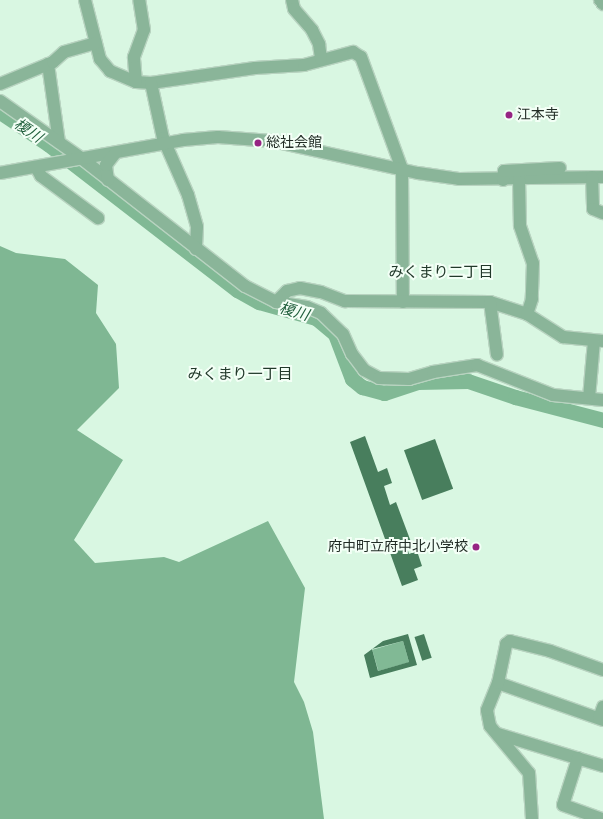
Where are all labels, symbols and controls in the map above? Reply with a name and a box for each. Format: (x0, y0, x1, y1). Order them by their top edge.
place label: 江本寺 (517, 107, 559, 123)
marker: 江本寺 (504, 110, 514, 120)
water label: 榎川 (11, 115, 45, 147)
place label: 総社会館 (266, 135, 322, 151)
marker: 総社会館 (253, 138, 263, 148)
district label: みくまり二丁目 (389, 264, 493, 282)
water label: 榎川 (277, 299, 311, 325)
district label: みくまり一丁目 (188, 366, 292, 384)
place label: 府中町立府中北小学校 (328, 539, 468, 555)
marker: 府中町立府中北小学校 (471, 542, 481, 552)

